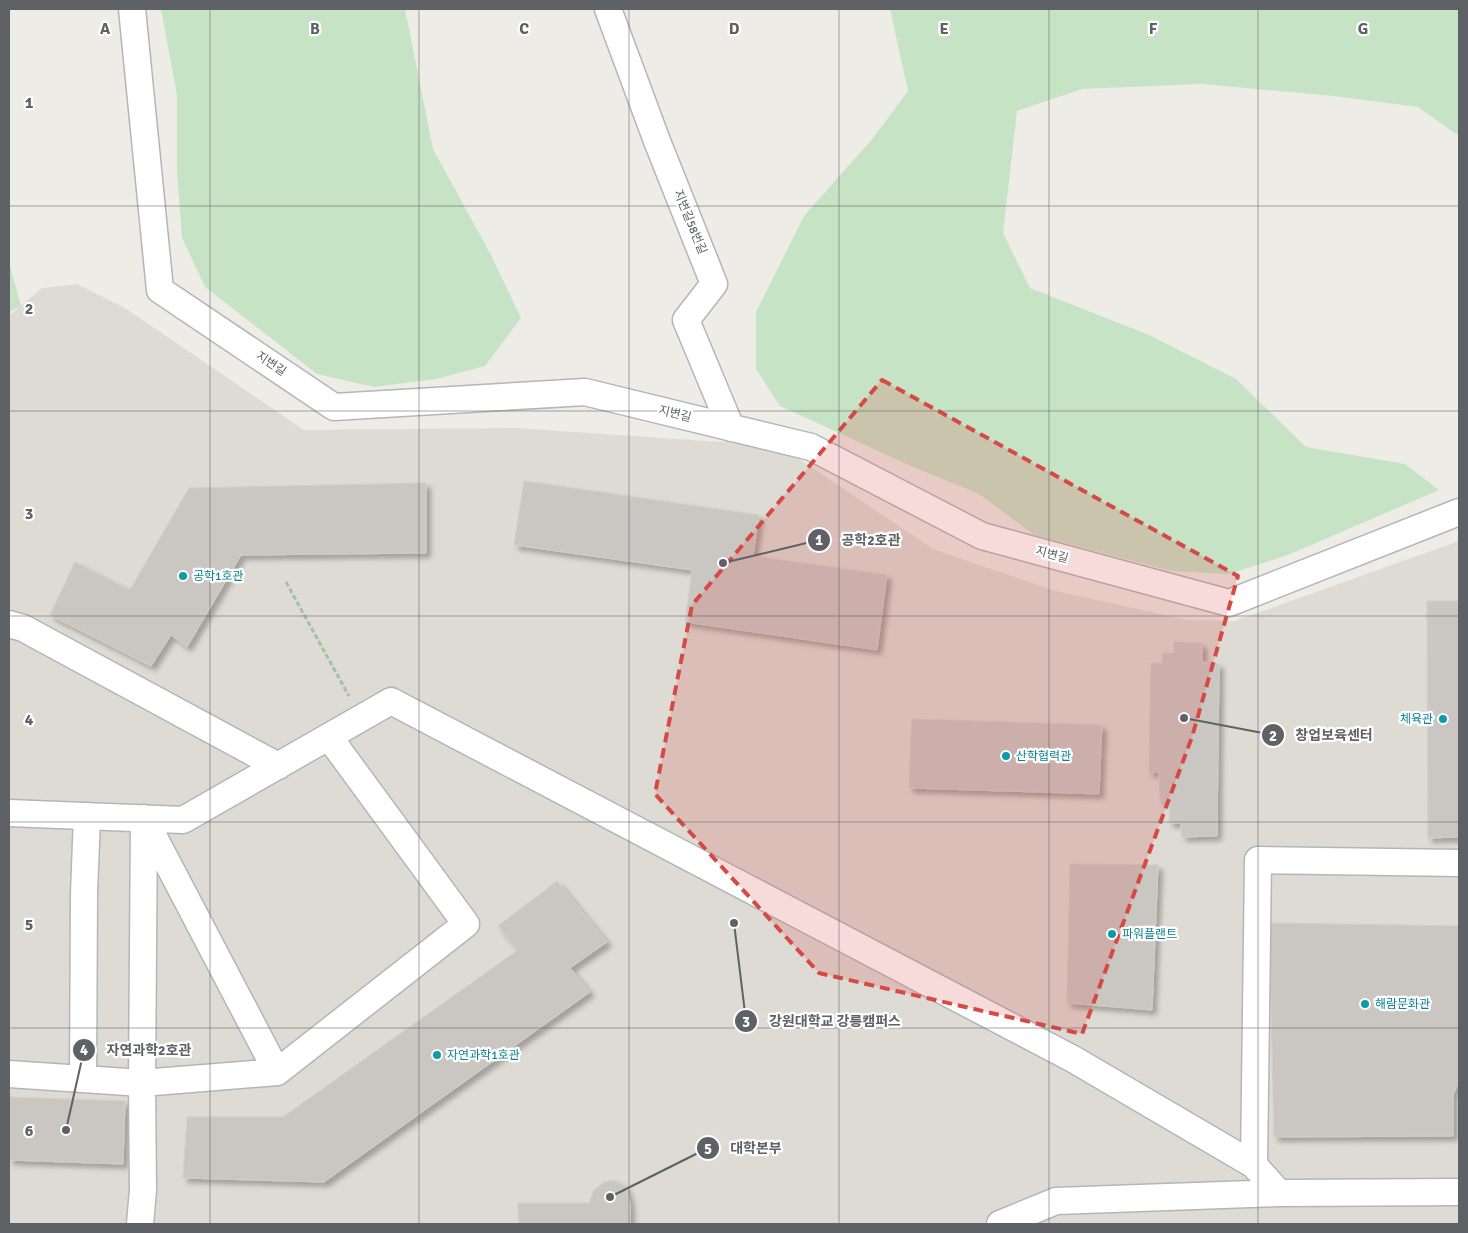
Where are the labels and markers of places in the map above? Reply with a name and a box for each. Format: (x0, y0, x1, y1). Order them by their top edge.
callout: 공학2호관 (806, 525, 910, 554)
place label: 공학1호관 (193, 569, 244, 584)
marker: 공학1호관 (177, 570, 189, 582)
place label: 체육관 (1400, 712, 1433, 727)
marker: 체육관 (1437, 713, 1449, 725)
callout: 창업보육센터 (1260, 721, 1383, 750)
place label: 산학협력관 (1016, 749, 1071, 764)
marker: 산학협력관 (1000, 750, 1012, 762)
place label: 파워플랜트 (1122, 927, 1177, 942)
marker: 파워플랜트 (1106, 928, 1118, 940)
place label: 해람문화관 (1375, 997, 1430, 1012)
marker: 해람문화관 (1359, 998, 1371, 1010)
callout: 강원대학교 강릉캠퍼스 (734, 1007, 911, 1036)
callout: 자연과학2호관 (72, 1035, 202, 1064)
place label: 자연과학1호관 (447, 1048, 520, 1063)
marker: 자연과학1호관 (431, 1049, 443, 1061)
callout: 대학본부 (695, 1134, 792, 1163)

